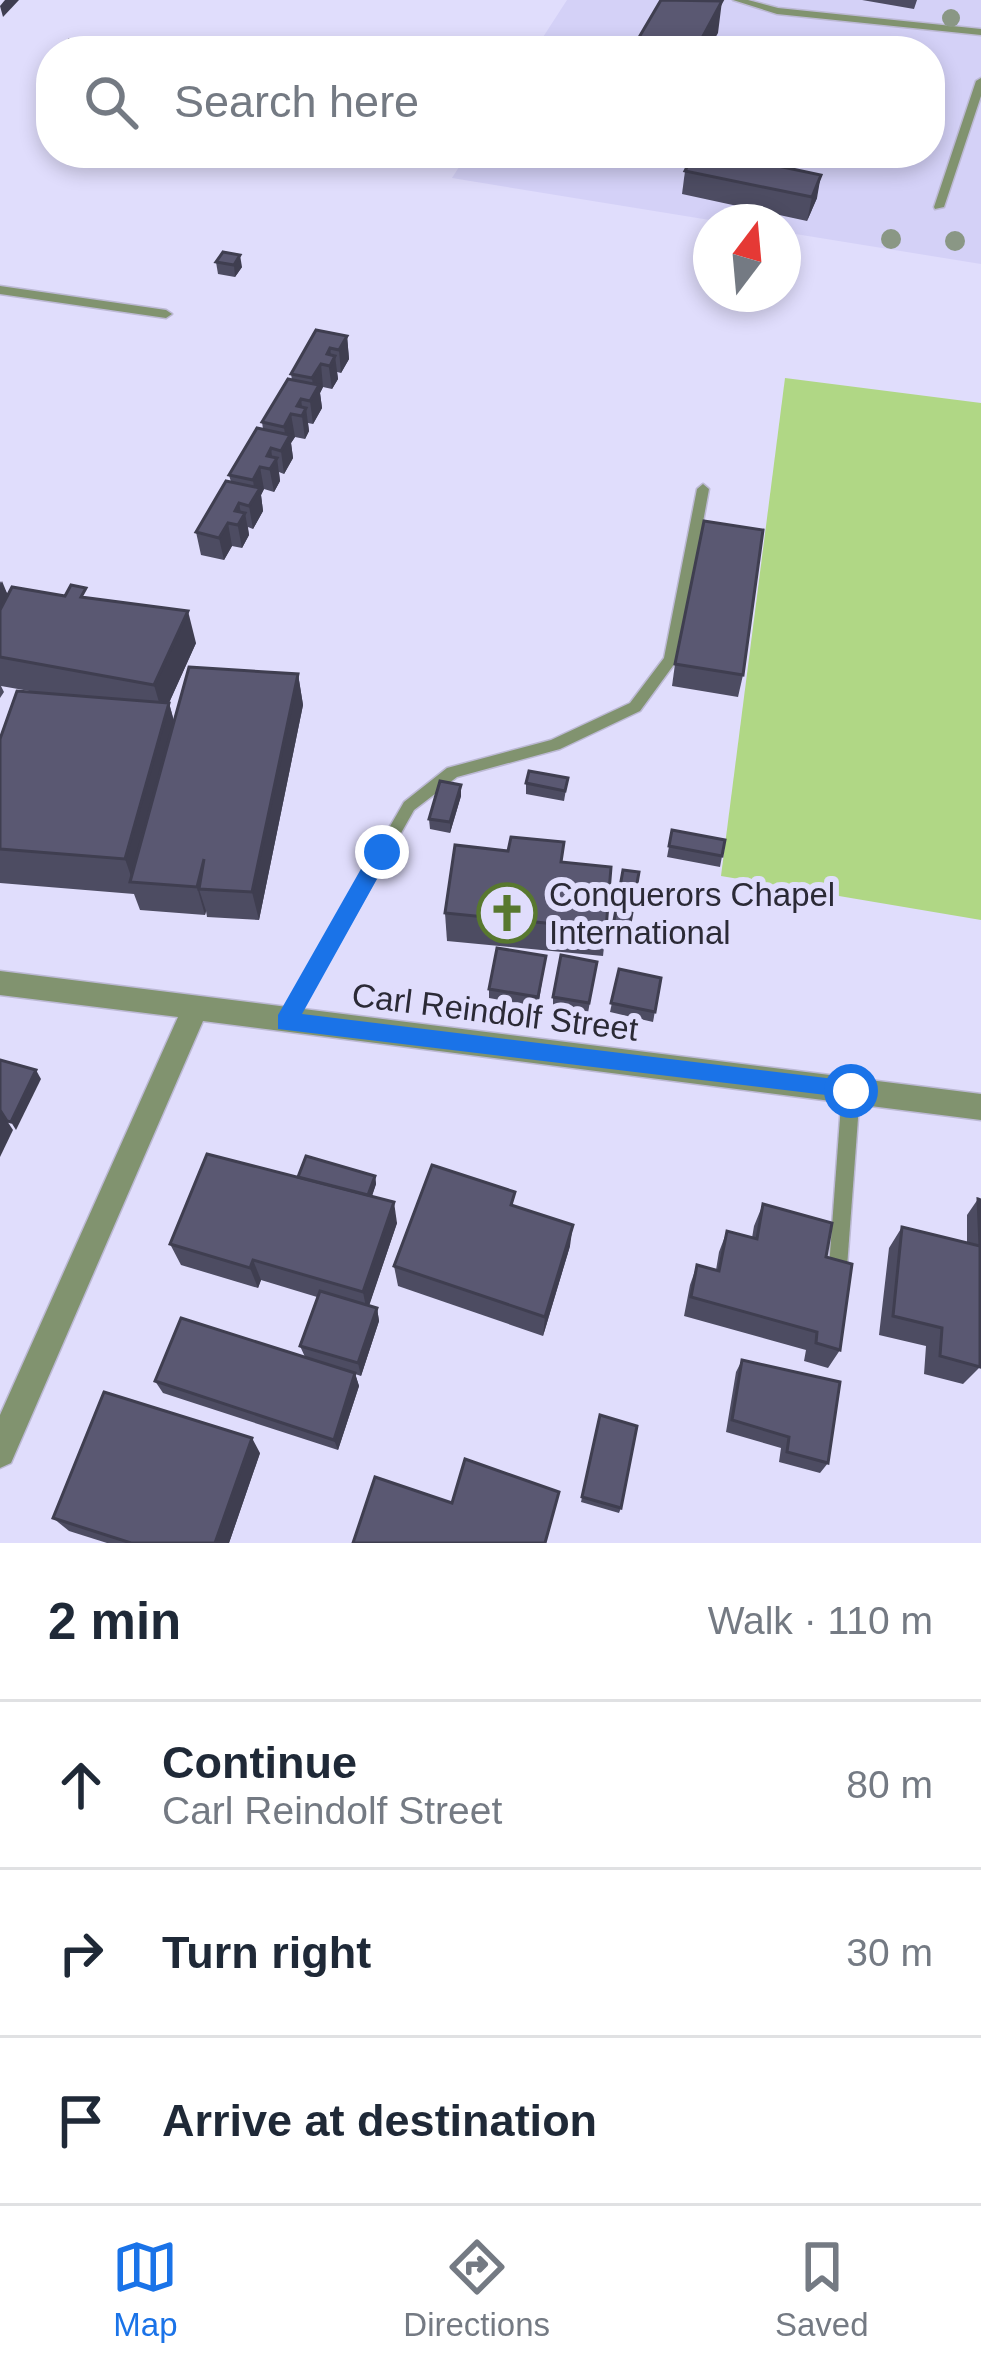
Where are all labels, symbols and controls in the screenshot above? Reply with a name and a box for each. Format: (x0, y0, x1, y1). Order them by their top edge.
search box (36, 36, 945, 168)
icon: search (78, 69, 144, 135)
text: Search here (174, 76, 419, 127)
north arrow (693, 204, 801, 312)
route end (355, 825, 409, 879)
place label: Conquerors Chapel International (549, 876, 835, 951)
church icon: Conquerors Chapel International (476, 882, 538, 944)
street label: Carl Reindolf Street (350, 976, 640, 1048)
route start (824, 1064, 878, 1118)
text: 2 min (48, 1593, 181, 1650)
text: Walk · 110 m (708, 1599, 933, 1642)
text: Continue (162, 1737, 357, 1788)
icon: ahead (48, 1752, 114, 1818)
text: 80 m (846, 1763, 933, 1806)
text: Carl Reindolf Street (162, 1789, 502, 1832)
icon: right (48, 1920, 114, 1986)
text: Turn right (162, 1927, 371, 1978)
text: 30 m (846, 1931, 933, 1974)
icon: arrive (48, 2088, 114, 2154)
text: Arrive at destination (162, 2095, 597, 2146)
tab: Map (112, 2234, 178, 2344)
tab: Directions (403, 2234, 550, 2344)
tab: Saved (775, 2234, 869, 2344)

